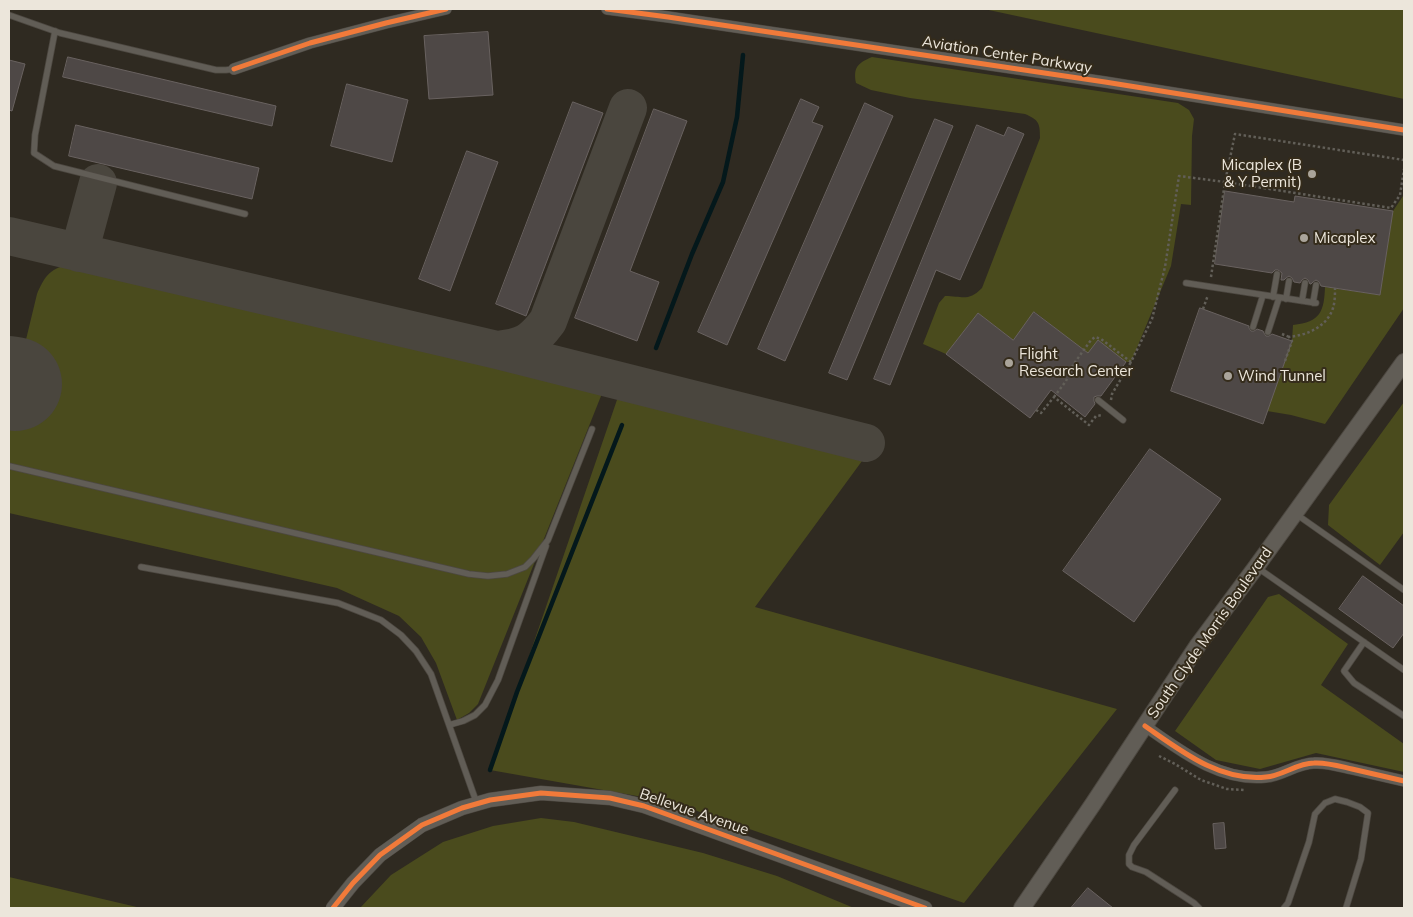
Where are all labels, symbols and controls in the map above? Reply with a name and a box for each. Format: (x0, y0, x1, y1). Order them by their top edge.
street label: Aviation Center Parkway (921, 33, 1093, 77)
place label: Micaplex (B & Y Permit) (1222, 156, 1302, 191)
marker: Micaplex (B & Y Permit) (1306, 168, 1318, 180)
place label: Micaplex (1314, 229, 1375, 247)
marker: Micaplex (1298, 232, 1310, 244)
place label: Flight Research Center (1019, 345, 1133, 380)
marker: Flight Research Center (1003, 357, 1015, 369)
place label: Wind Tunnel (1238, 367, 1326, 385)
marker: Wind Tunnel (1222, 370, 1234, 382)
street label: South Clyde Morris Boulevard (1144, 544, 1276, 722)
street label: Bellevue Avenue (637, 785, 751, 839)

